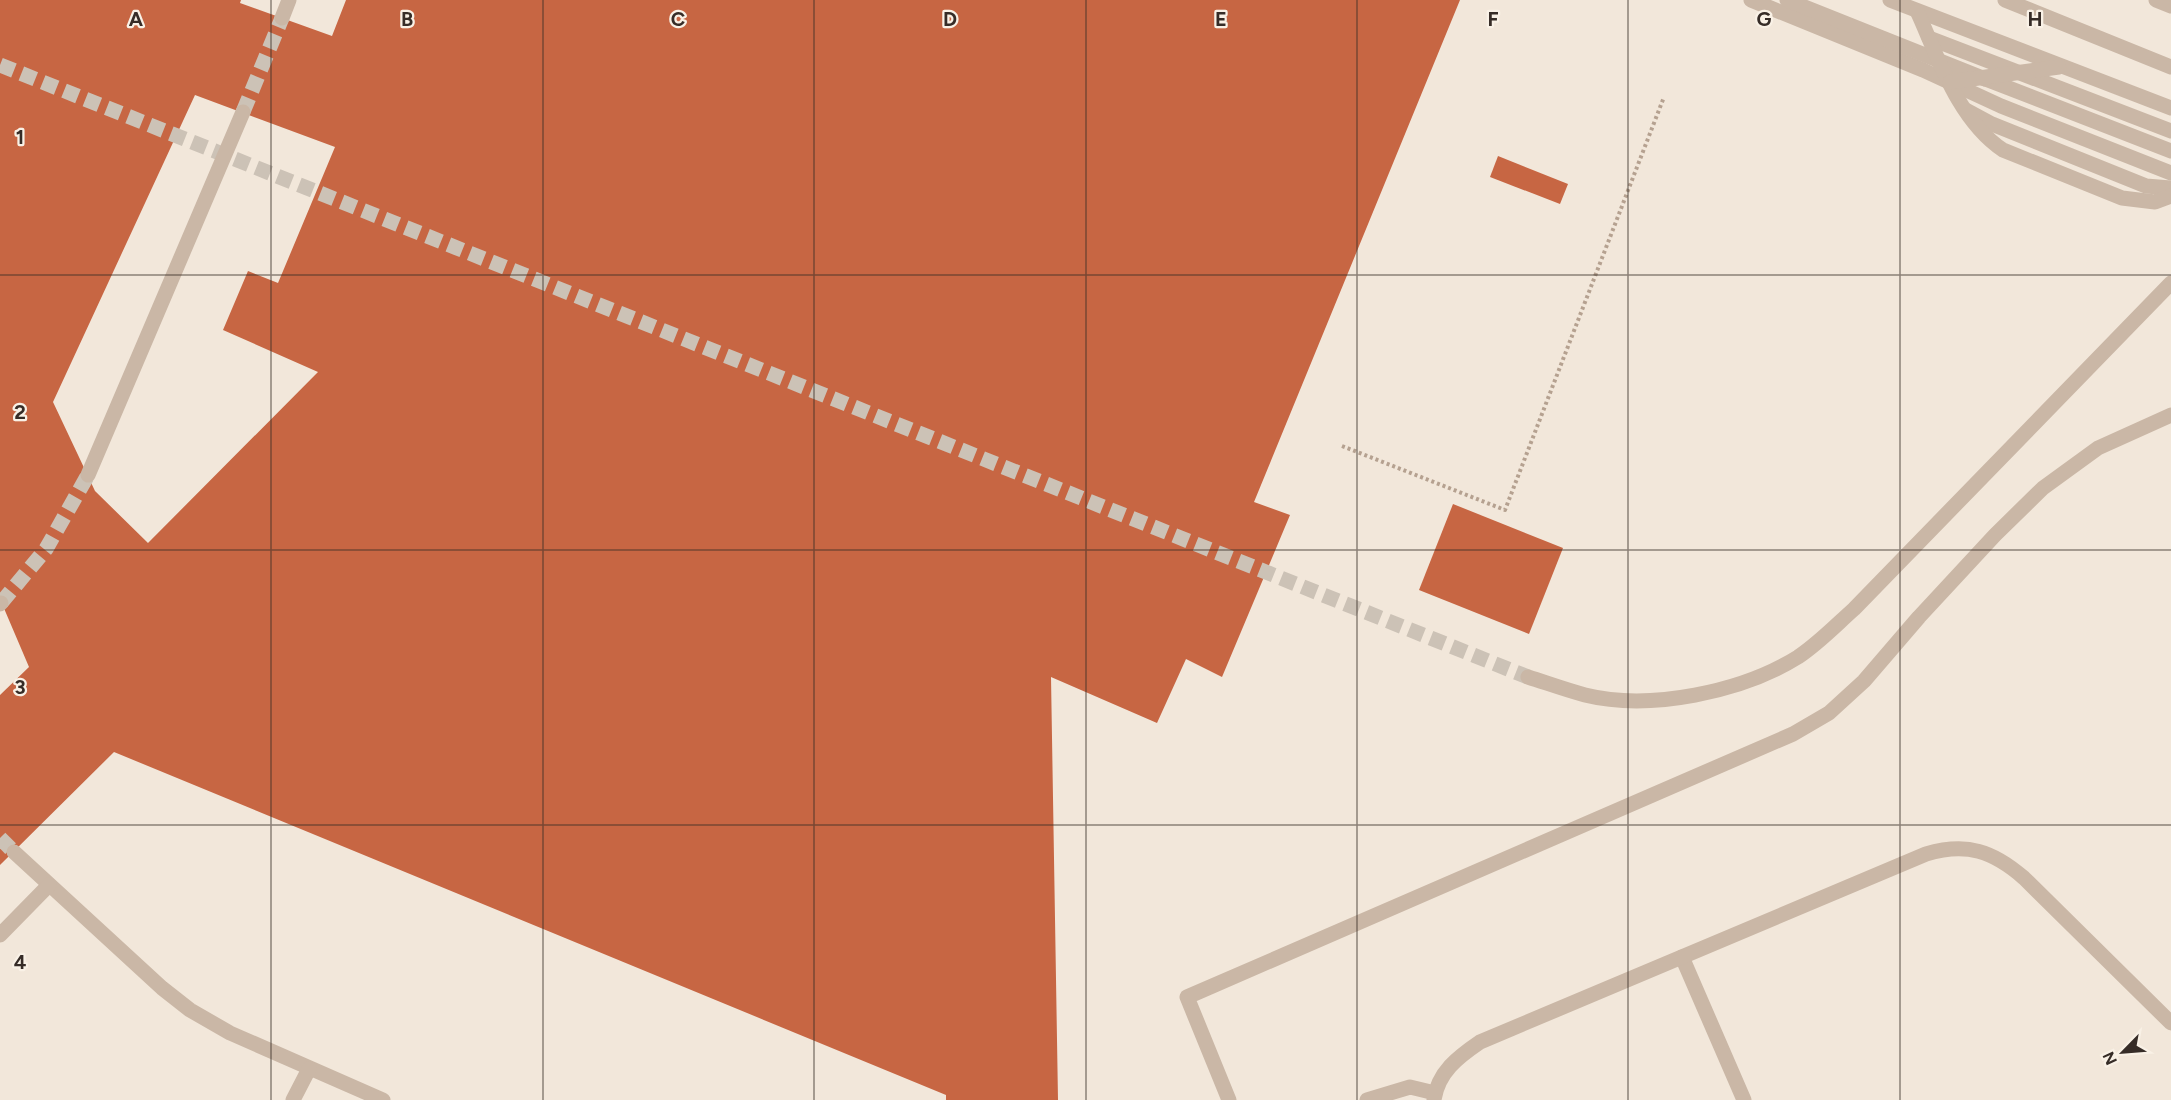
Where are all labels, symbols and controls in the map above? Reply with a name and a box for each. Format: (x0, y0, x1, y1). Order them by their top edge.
text: A (129, 7, 144, 31)
text: B (401, 7, 413, 31)
text: C (671, 7, 685, 31)
text: D (943, 7, 957, 31)
text: E (1215, 7, 1227, 31)
text: F (1487, 7, 1499, 31)
text: G (1757, 7, 1772, 31)
text: H (2028, 7, 2043, 31)
text: 1 (16, 125, 24, 149)
text: 2 (14, 400, 26, 424)
text: 3 (14, 675, 26, 699)
text: 4 (14, 950, 27, 974)
north arrow (2093, 1022, 2153, 1082)
text: N (2099, 1049, 2121, 1068)

